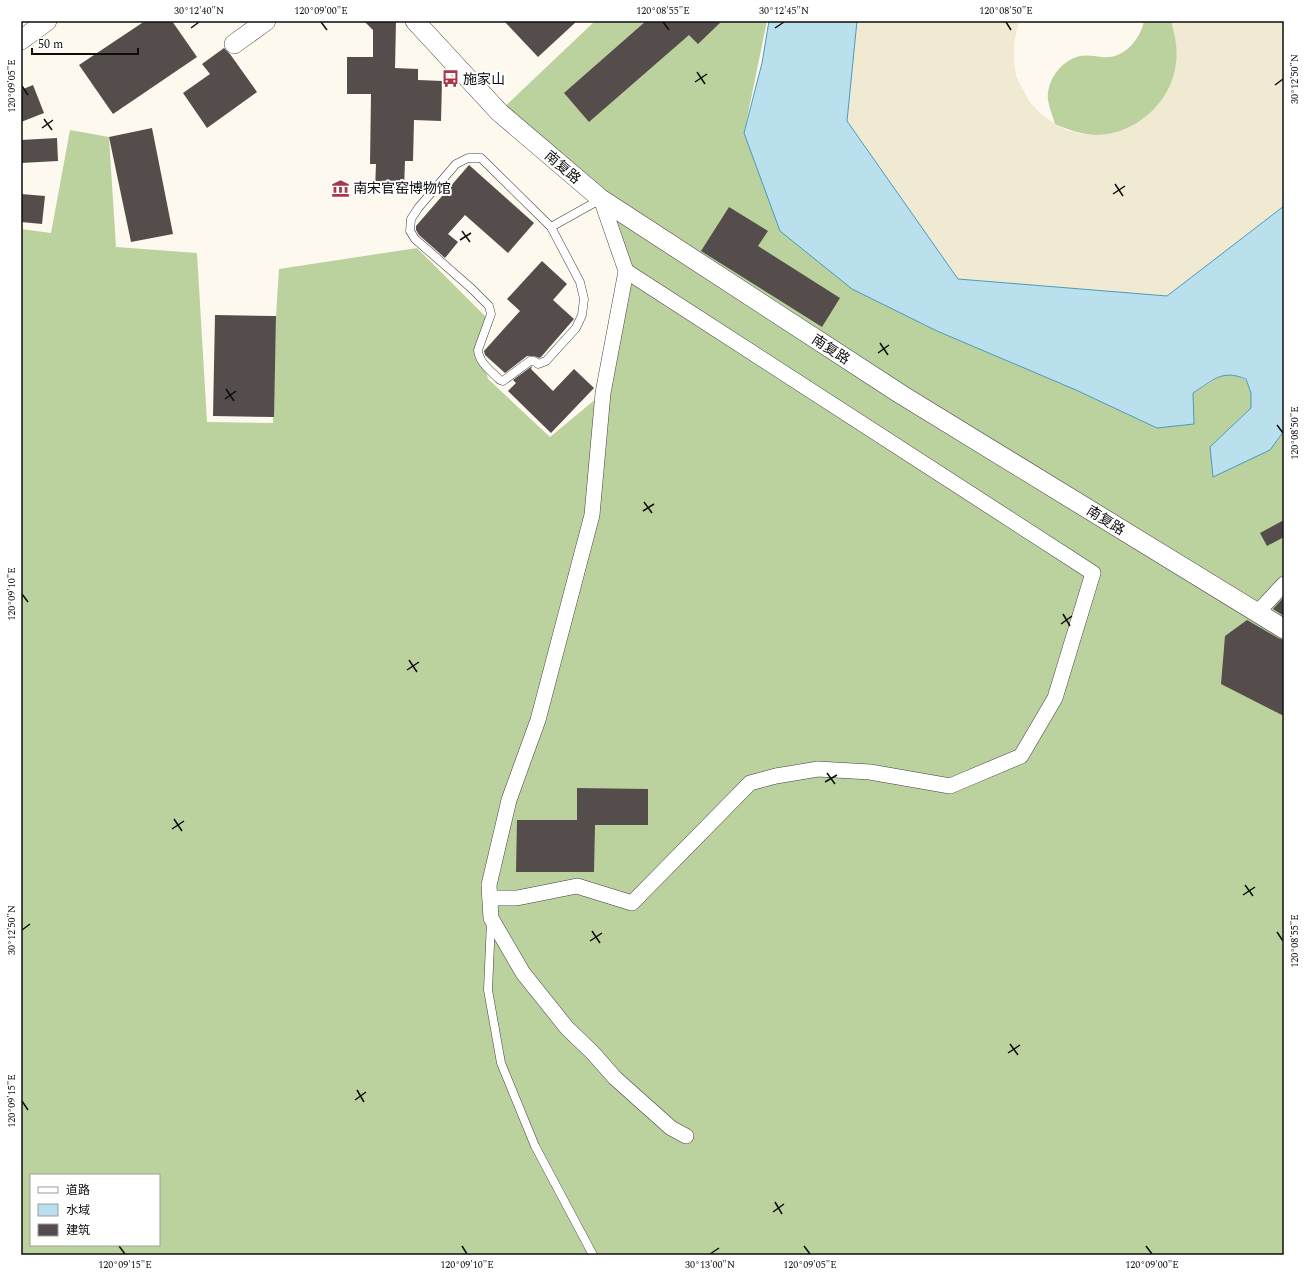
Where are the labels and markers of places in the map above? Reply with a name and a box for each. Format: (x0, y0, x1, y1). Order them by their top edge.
bus stop icon: 施家山 (440, 69, 460, 89)
place label: 施家山 (463, 69, 505, 90)
museum icon: 南宋官窑博物馆 (330, 178, 350, 198)
place label: 南宋官窑博物馆 (353, 178, 451, 199)

